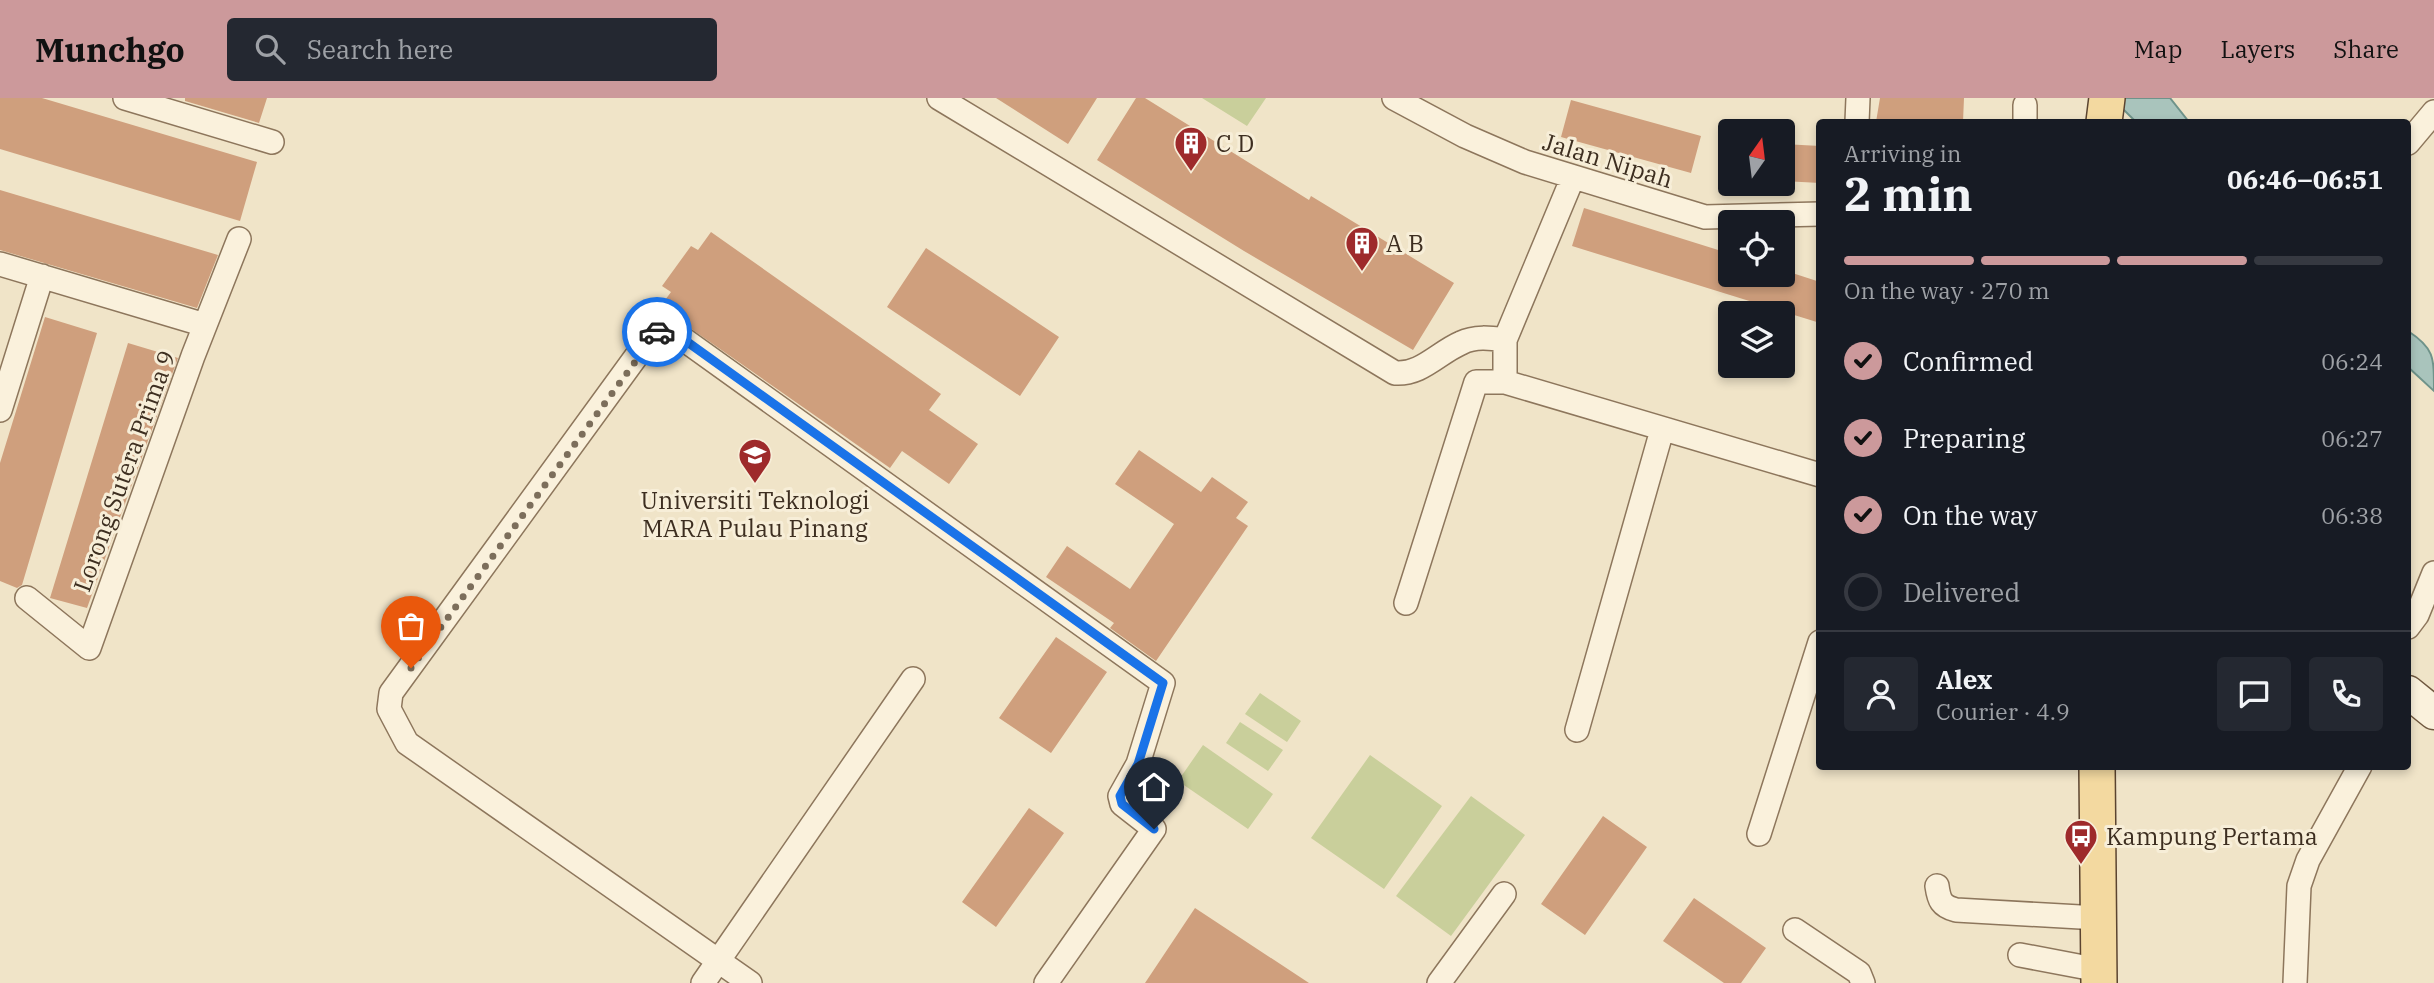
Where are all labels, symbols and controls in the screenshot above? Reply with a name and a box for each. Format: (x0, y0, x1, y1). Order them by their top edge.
search box (227, 18, 717, 81)
text: Munchgo (35, 28, 185, 71)
icon: search (251, 30, 289, 68)
text: Search here (307, 32, 453, 66)
text: Map (2134, 33, 2182, 65)
text: Layers (2220, 33, 2295, 65)
text: Share (2333, 33, 2399, 65)
north arrow (1718, 119, 1796, 196)
map controls (1718, 119, 1795, 378)
building icon: C D (1172, 124, 1210, 173)
street label: Jalan Nipah (1539, 125, 1677, 195)
place label: C D (1216, 127, 1254, 159)
text: Arriving in (1844, 138, 1961, 168)
text: 06:46–06:51 (2227, 162, 2383, 196)
text: 2 min (1844, 164, 1973, 224)
button: locate (1718, 210, 1795, 287)
building icon: A B (1343, 224, 1381, 273)
place label: A B (1386, 227, 1424, 259)
text: On the way · 270 m (1844, 275, 2050, 305)
courier (622, 297, 692, 367)
button: layers (1718, 301, 1795, 378)
icon: car (638, 313, 676, 351)
icon: check (1844, 342, 1882, 380)
text: Confirmed (1903, 344, 2034, 378)
street label: Lorong Sutera Prima 9 (65, 346, 183, 596)
text: 06:24 (2321, 346, 2383, 376)
icon: check (1844, 419, 1882, 457)
text: Preparing (1903, 421, 2025, 455)
text: 06:27 (2321, 423, 2383, 453)
school or university icon: Universiti Teknologi MARA Pulau Pinang (736, 436, 774, 485)
place label: Universiti Teknologi MARA Pulau Pinang (640, 484, 870, 544)
icon: check (1844, 496, 1882, 534)
text: On the way (1903, 498, 2037, 532)
text: 06:38 (2321, 500, 2383, 530)
text: Delivered (1903, 575, 2020, 609)
pin (381, 596, 441, 668)
icon: bag (392, 607, 430, 645)
button: person (1844, 657, 1918, 731)
button: chat (2217, 657, 2291, 731)
button: phone (2309, 657, 2383, 731)
text: Alex (1936, 662, 1992, 696)
text: Courier · 4.9 (1936, 696, 2070, 726)
pin (1124, 757, 1184, 829)
icon: home (1135, 768, 1173, 806)
bus stop icon: Kampung Pertama (2062, 817, 2100, 866)
place label: Kampung Pertama (2106, 820, 2318, 852)

